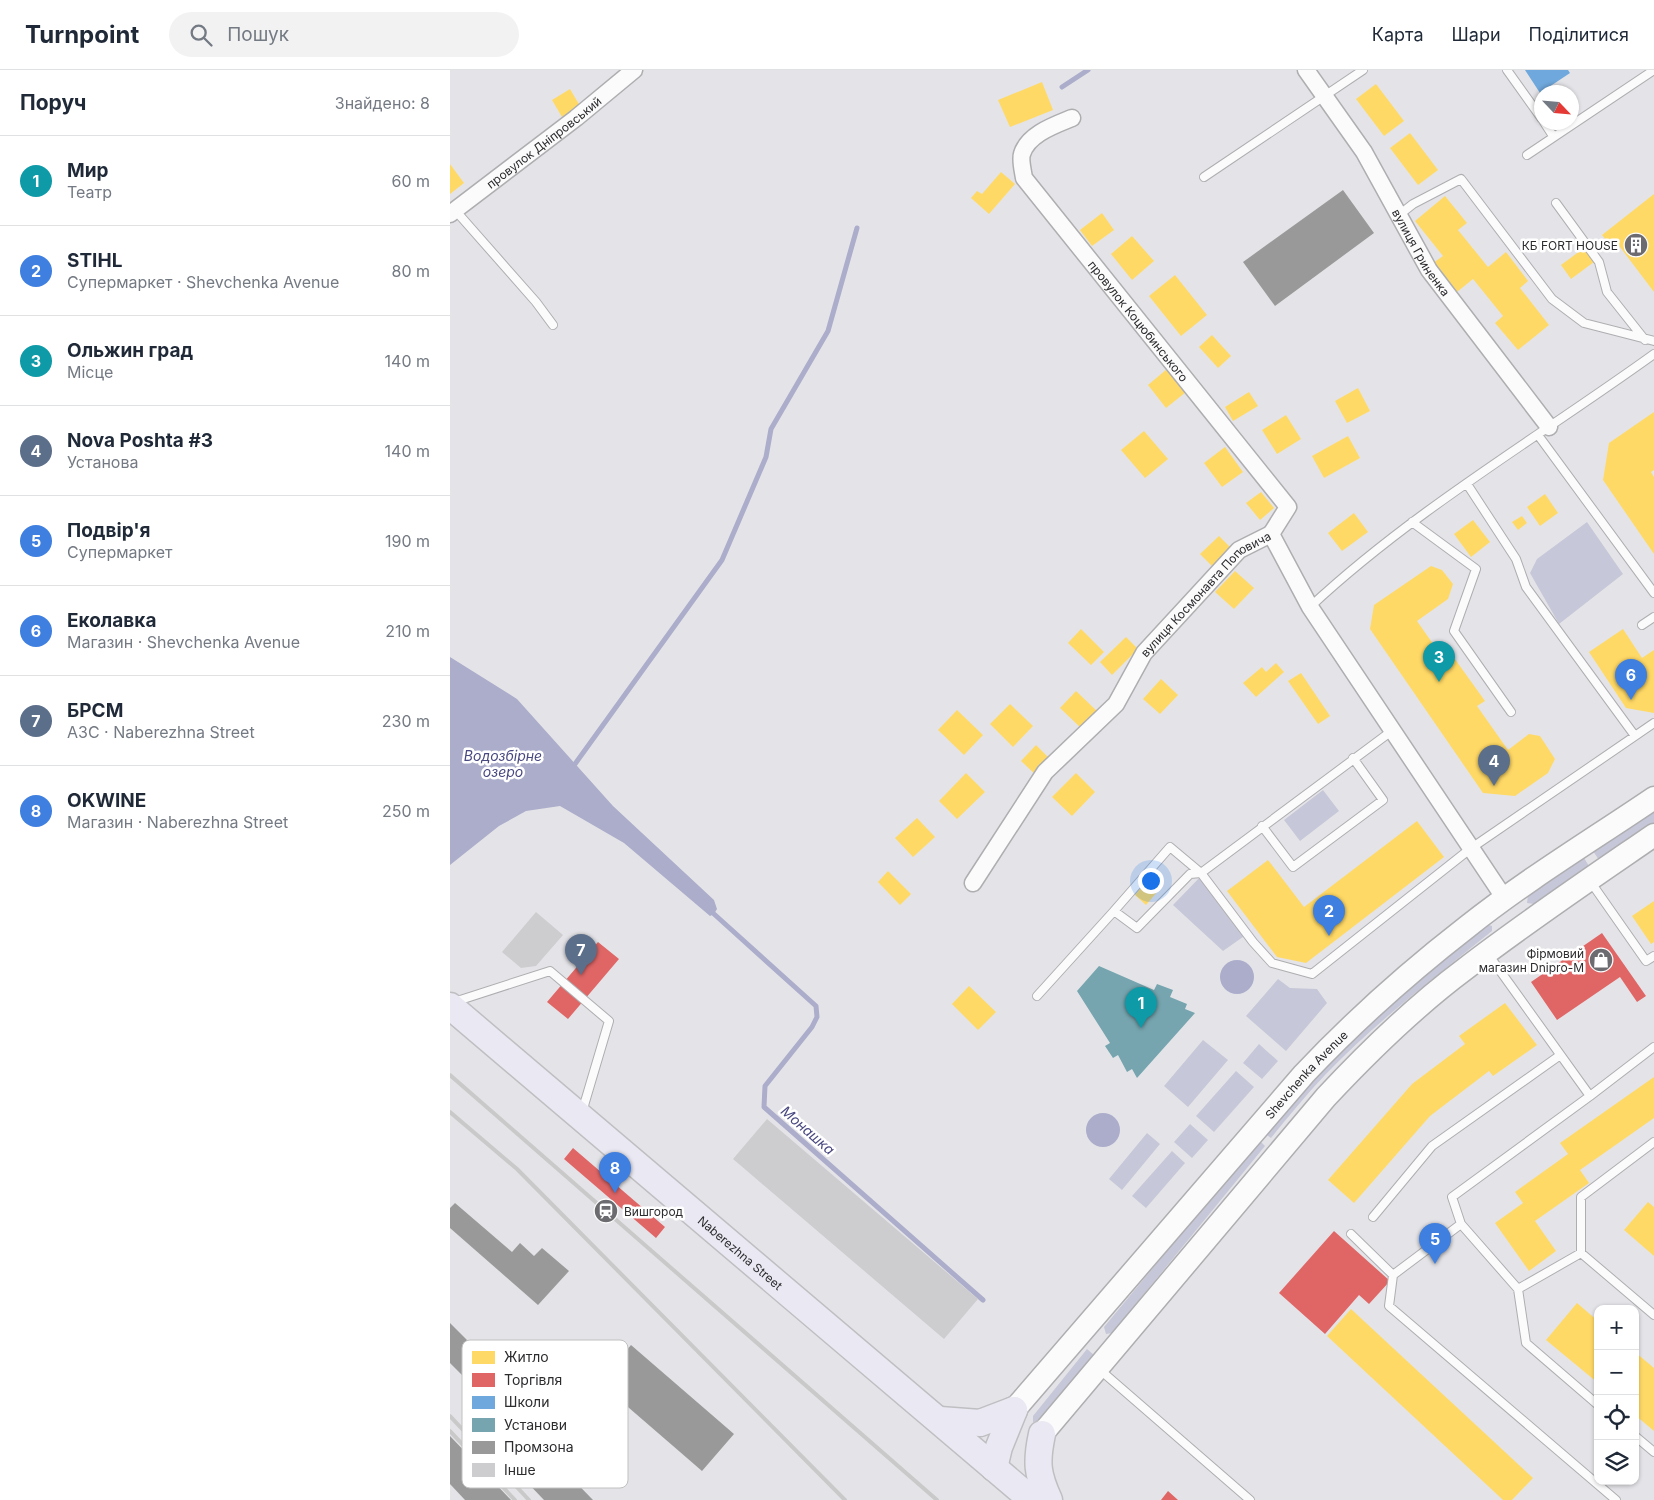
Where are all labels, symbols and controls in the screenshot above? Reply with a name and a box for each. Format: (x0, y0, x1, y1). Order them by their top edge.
search box (169, 12, 519, 57)
text: Turnpoint (25, 20, 139, 49)
icon: search (187, 21, 215, 49)
text: Пошук (227, 23, 289, 46)
text: Карта (1372, 24, 1424, 45)
text: Шари (1452, 24, 1501, 45)
text: Поділитися (1529, 24, 1629, 45)
north arrow (1534, 85, 1579, 130)
text: Поруч (20, 90, 87, 115)
text: Знайдено: 8 (335, 93, 430, 113)
street label: провулок Дніпровський (483, 93, 604, 191)
text: Мир (67, 159, 109, 182)
text: 1 (33, 171, 39, 191)
text: 60 m (391, 171, 430, 191)
text: Театр (67, 182, 112, 202)
street label: вулиця Гриненка (1389, 206, 1454, 299)
building icon: КБ FORT HOUSE (1623, 232, 1649, 258)
place label: КБ FORT HOUSE (1522, 238, 1618, 253)
text: STIHL (67, 249, 122, 272)
street label: провулок Коцюбинського (1085, 257, 1192, 385)
text: 2 (31, 261, 41, 281)
text: 80 m (391, 261, 430, 281)
text: Супермаркет · Shevchenka Avenue (67, 272, 339, 292)
text: Ольжин град (67, 339, 193, 362)
text: 3 (31, 351, 41, 371)
text: 140 m (385, 351, 430, 371)
text: Місце (67, 362, 113, 382)
text: Nova Poshta #3 (67, 429, 213, 452)
text: 4 (31, 441, 41, 461)
text: 140 m (385, 441, 430, 461)
text: Установа (67, 452, 138, 472)
text: Подвір'я (67, 519, 151, 542)
street label: вулиця Космонавта Поповича (1137, 528, 1273, 660)
text: 5 (31, 531, 41, 551)
text: 190 m (385, 531, 430, 551)
text: Супермаркет (67, 542, 172, 562)
text: Еколавка (67, 609, 156, 632)
text: 6 (31, 621, 41, 641)
text: 210 m (385, 621, 430, 641)
text: Магазин · Shevchenka Avenue (67, 632, 300, 652)
pin: 3 (1423, 641, 1455, 682)
pin: 6 (1615, 659, 1647, 700)
text: БРСМ (67, 699, 123, 722)
text: 7 (31, 711, 41, 731)
text: 230 m (382, 711, 430, 731)
text: АЗС · Naberezhna Street (67, 722, 255, 742)
pin: 4 (1478, 745, 1510, 786)
water label: Водозбірне озеро (464, 747, 542, 780)
text: OKWINE (67, 789, 146, 812)
text: 8 (31, 801, 41, 821)
text: 250 m (382, 801, 430, 821)
text: Магазин · Naberezhna Street (67, 812, 288, 832)
your location (1138, 868, 1164, 894)
pin: 2 (1313, 895, 1345, 936)
pin: 7 (565, 934, 597, 975)
place label: Фірмовий магазин Dnipro-M (1479, 946, 1584, 975)
shop icon: Фірмовий магазин Dnipro-M (1588, 947, 1614, 973)
pin: 1 (1125, 987, 1157, 1028)
street label: Shevchenka Avenue (1261, 1027, 1350, 1122)
water label: Монашка (778, 1102, 839, 1158)
pin: 8 (599, 1152, 631, 1193)
station icon: Вишгород (593, 1198, 619, 1224)
place label: Вишгород (624, 1204, 684, 1219)
street label: Naberezhna Street (695, 1212, 786, 1293)
pin: 5 (1419, 1223, 1451, 1264)
map controls (1594, 1305, 1639, 1485)
button: + (1594, 1305, 1639, 1350)
legend (462, 1340, 628, 1488)
text: Житло (504, 1348, 549, 1365)
button: − (1594, 1350, 1639, 1395)
text: Торгівля (504, 1371, 562, 1388)
text: Школи (504, 1393, 549, 1410)
button: locate (1594, 1395, 1639, 1440)
text: Установи (504, 1416, 567, 1433)
text: Промзона (504, 1438, 574, 1455)
button: layers (1594, 1440, 1639, 1485)
text: Інше (504, 1461, 536, 1478)

